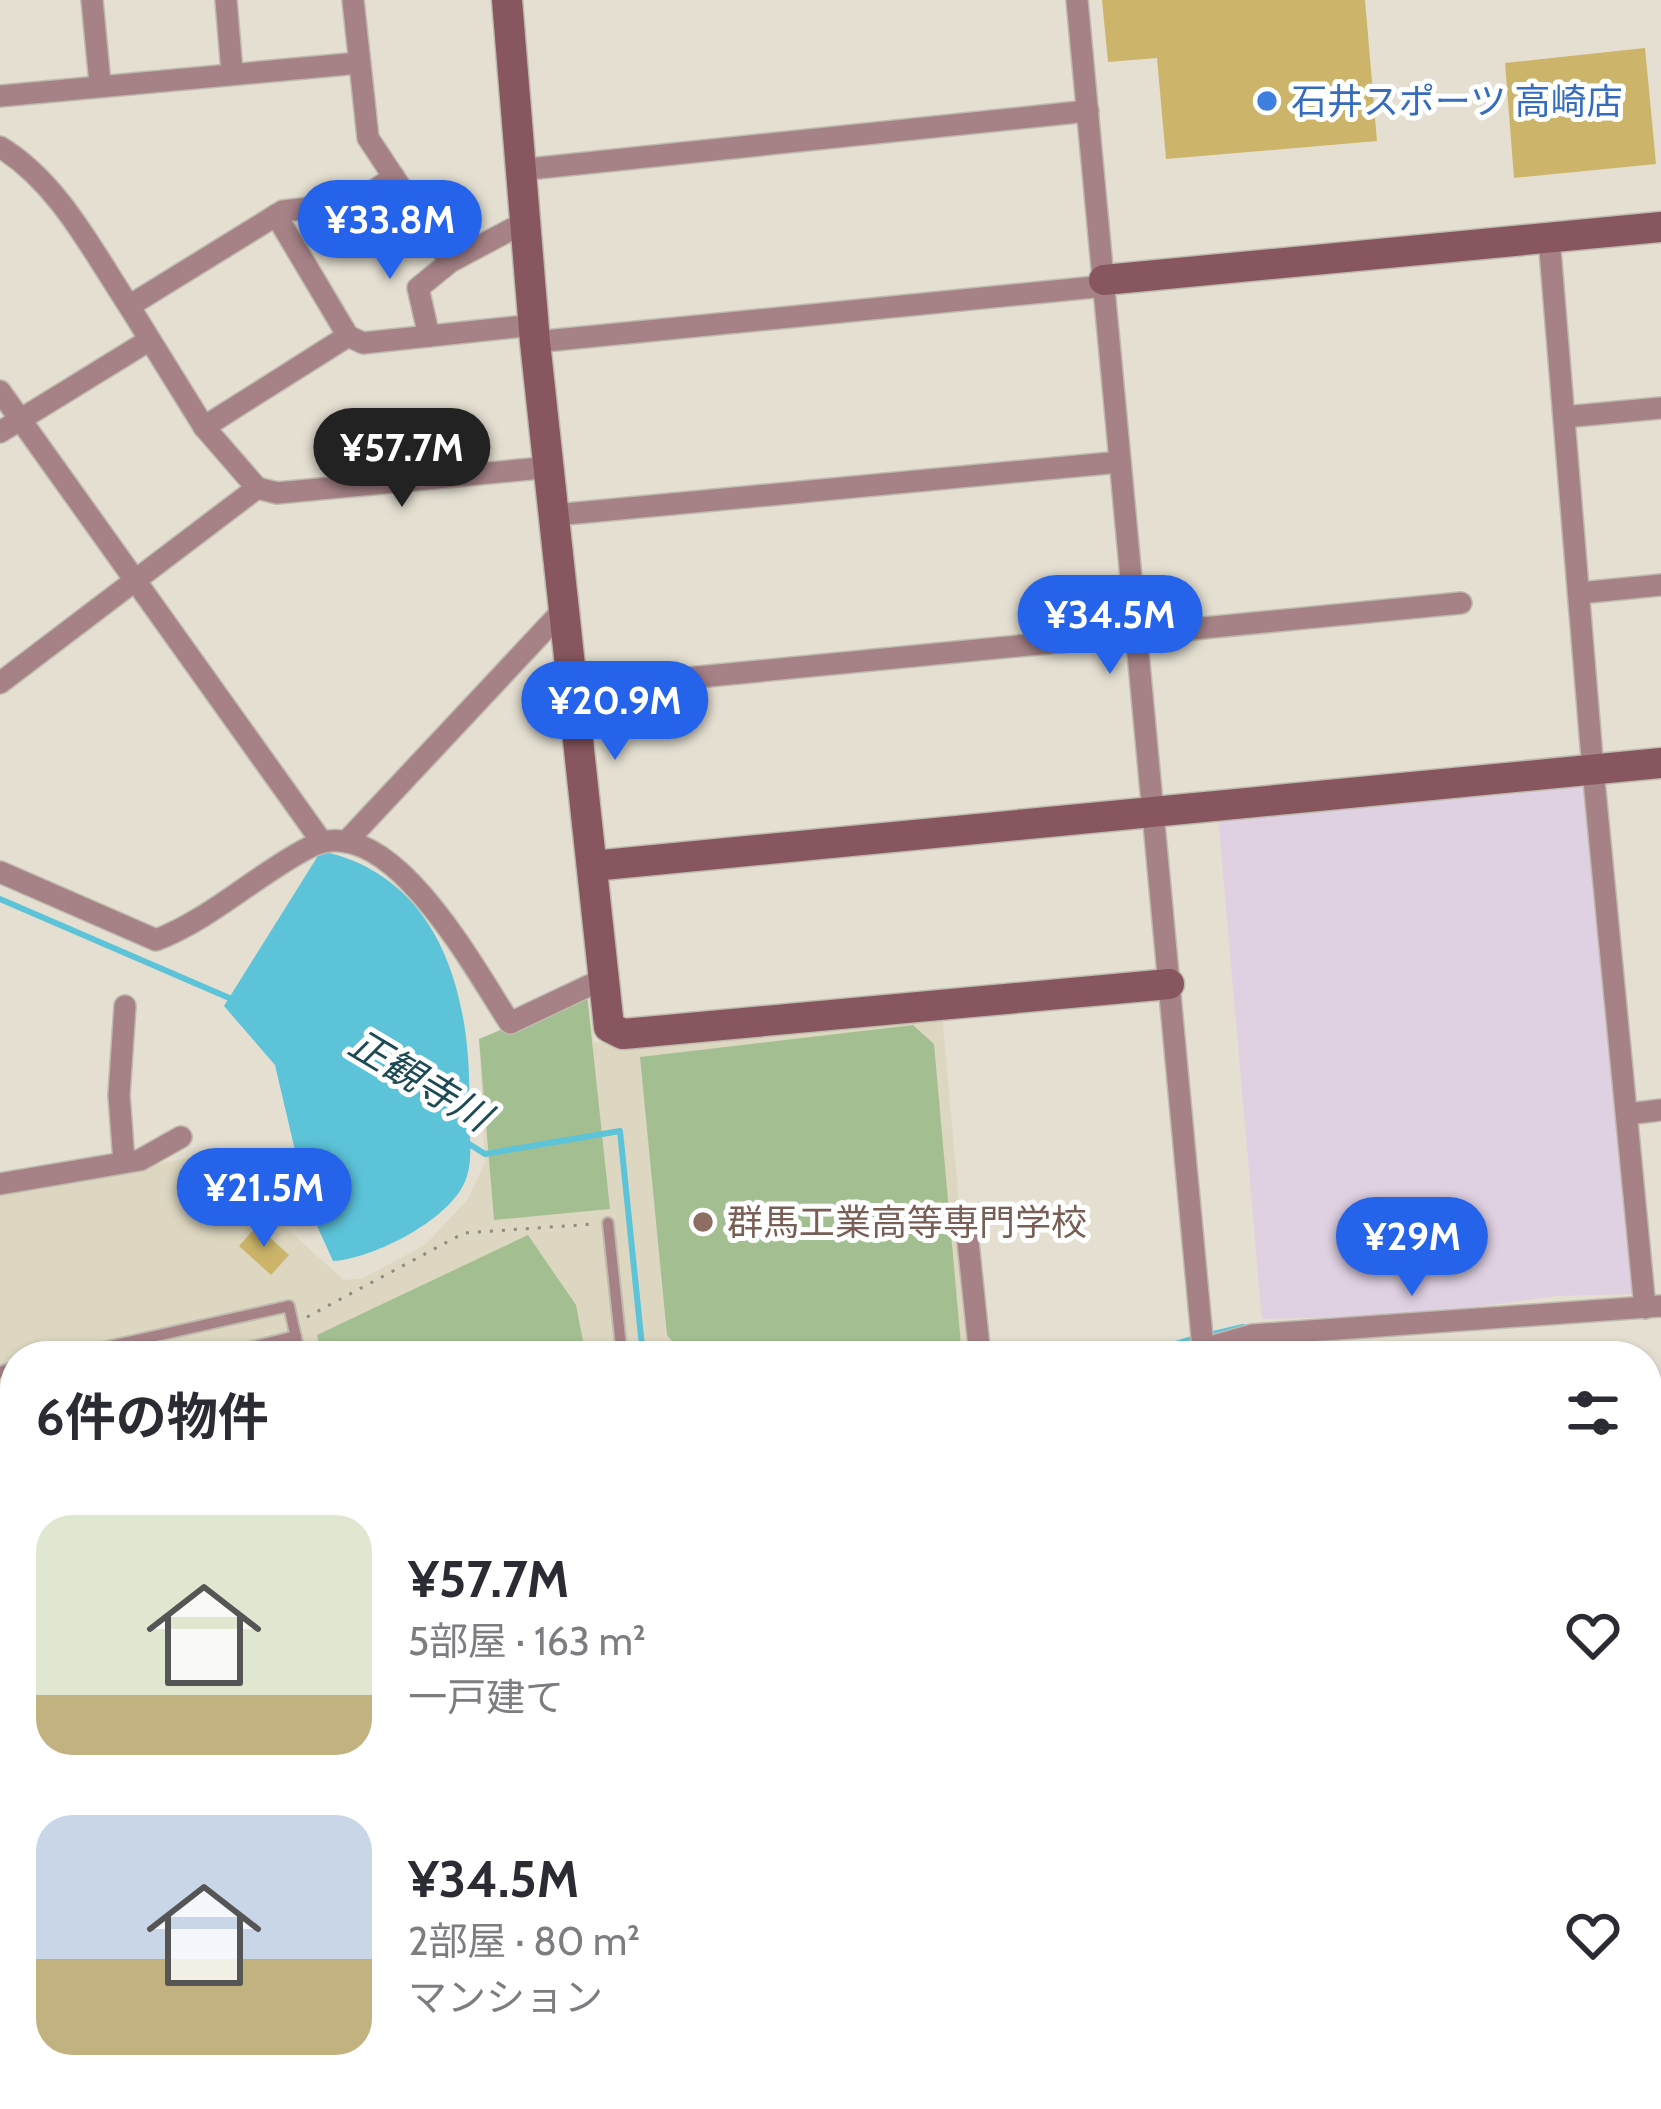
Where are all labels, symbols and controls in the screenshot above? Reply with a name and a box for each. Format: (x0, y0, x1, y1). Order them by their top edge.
place label: 石井スポーツ 高崎店 (1291, 79, 1622, 123)
marker: 石井スポーツ 高崎店 (1254, 88, 1280, 114)
pin: ¥33.8M (292, 180, 488, 282)
text: ¥33.8M (325, 195, 455, 243)
pin: ¥57.7M (304, 408, 500, 510)
text: ¥57.7M (340, 423, 464, 471)
pin: ¥34.5M (1012, 575, 1208, 677)
text: ¥34.5M (1045, 590, 1175, 638)
pin: ¥20.9M (517, 661, 713, 763)
text: ¥20.9M (548, 676, 682, 724)
water label: 正観寺川 (341, 1019, 503, 1143)
pin: ¥21.5M (166, 1148, 362, 1250)
text: ¥21.5M (204, 1163, 324, 1211)
pin: ¥29M (1341, 1197, 1483, 1299)
place label: 群馬工業高等専門学校 (727, 1200, 1087, 1244)
marker: 群馬工業高等専門学校 (690, 1209, 716, 1235)
text: ¥29M (1363, 1212, 1461, 1260)
icon: filters (1560, 1380, 1626, 1446)
text: 6件の物件 (36, 1386, 269, 1448)
text: ¥57.7M (408, 1548, 569, 1610)
icon: home (132, 1563, 276, 1707)
icon: heart (1560, 1602, 1626, 1668)
text: 5部屋 · 163 m² (408, 1617, 646, 1665)
text: 一戸建て (408, 1673, 564, 1721)
text: ¥34.5M (408, 1848, 579, 1910)
icon: home (132, 1863, 276, 2007)
icon: heart (1560, 1902, 1626, 1968)
text: 2部屋 · 80 m² (408, 1917, 640, 1965)
text: マンション (408, 1973, 603, 2021)

